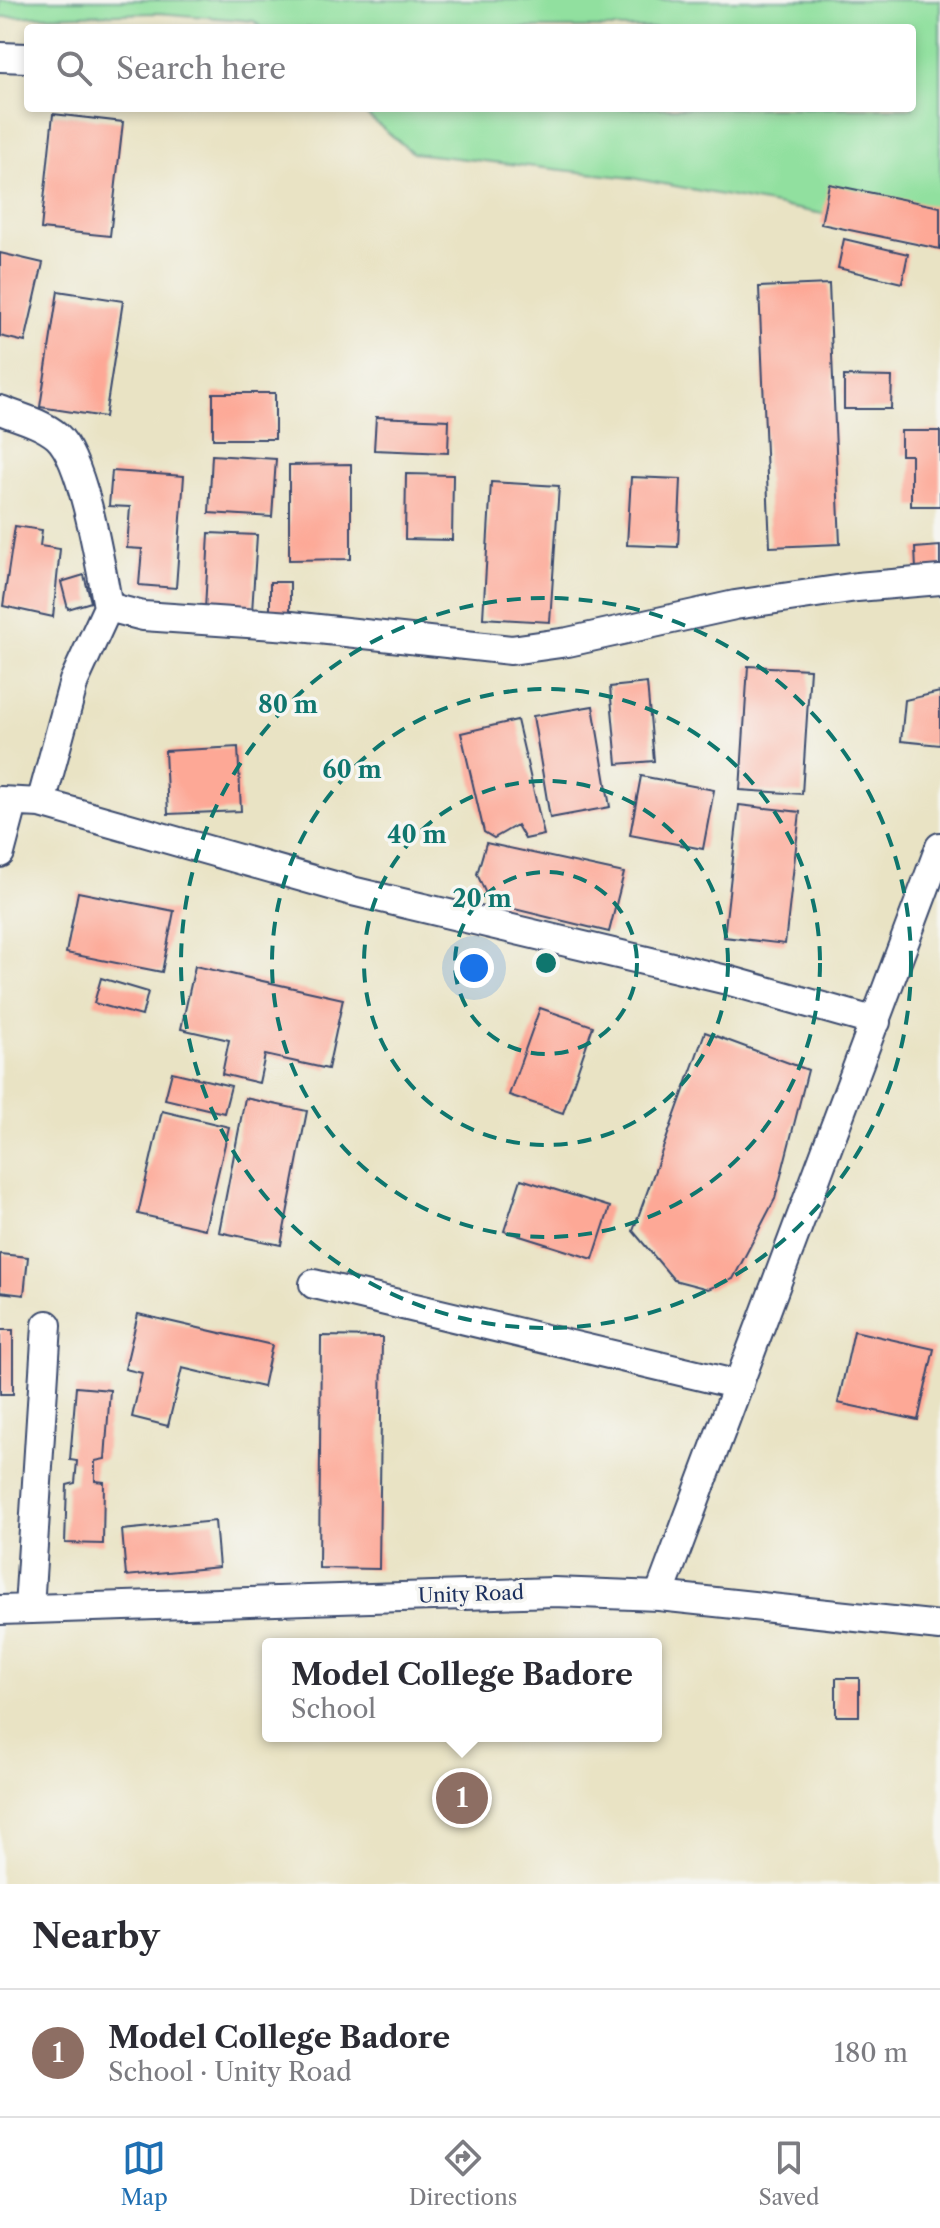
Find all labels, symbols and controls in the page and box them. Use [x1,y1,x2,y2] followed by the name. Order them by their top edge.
[24,24,916,112] search box
[52,46,96,90] icon: search
[116,50,286,87] text: Search here
[258,690,318,719] text: 80 m
[322,755,382,784] text: 60 m
[387,820,447,849] text: 40 m
[452,884,512,913] text: 20 m
[454,948,494,988] your location
[532,949,560,977] centre of rings
[418,1580,524,1608] street label: Unity Road
[262,1638,662,1742] popup
[291,1656,633,1693] text: Model College Badore
[291,1693,376,1725] text: School
[436,1768,488,1828] pin: 1
[32,1915,160,1957] text: Nearby
[108,2019,450,2056] text: Model College Badore
[52,2037,64,2069] text: 1
[834,2037,908,2069] text: 180 m
[108,2056,352,2088] text: School · Unity Road
[120,2136,168,2211] tab: Map
[409,2136,517,2211] tab: Directions
[758,2136,819,2211] tab: Saved

